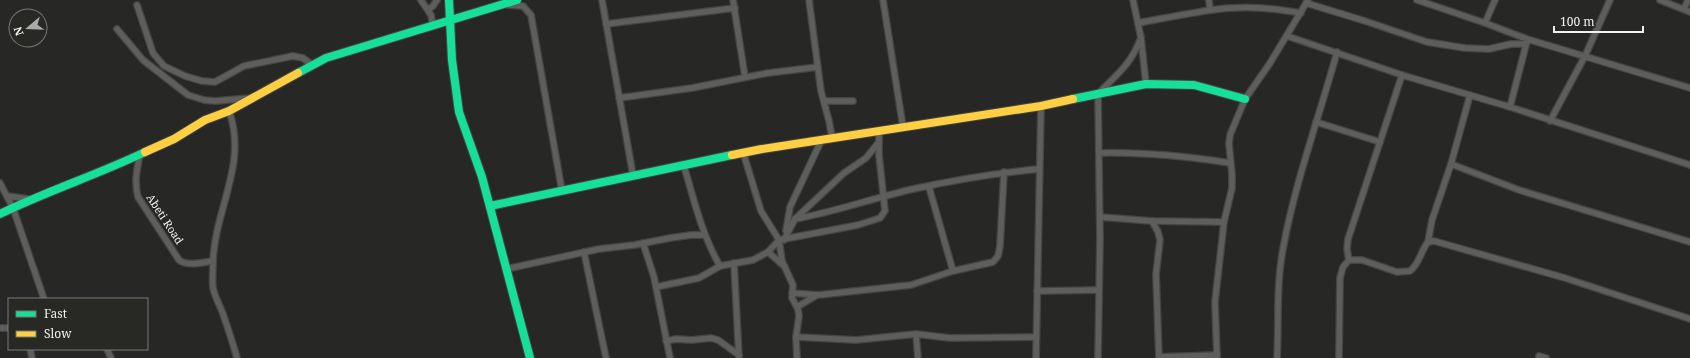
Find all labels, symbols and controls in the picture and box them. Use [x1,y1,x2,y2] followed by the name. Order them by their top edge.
[8,8,48,48] north arrow
[1554,8,1643,34] scale bar
[1560,13,1595,30] text: 100 m
[9,25,27,38] text: N
[144,191,187,247] street label: Abeti Road
[8,298,148,350] legend
[44,305,67,322] text: Fast
[44,325,72,342] text: Slow

